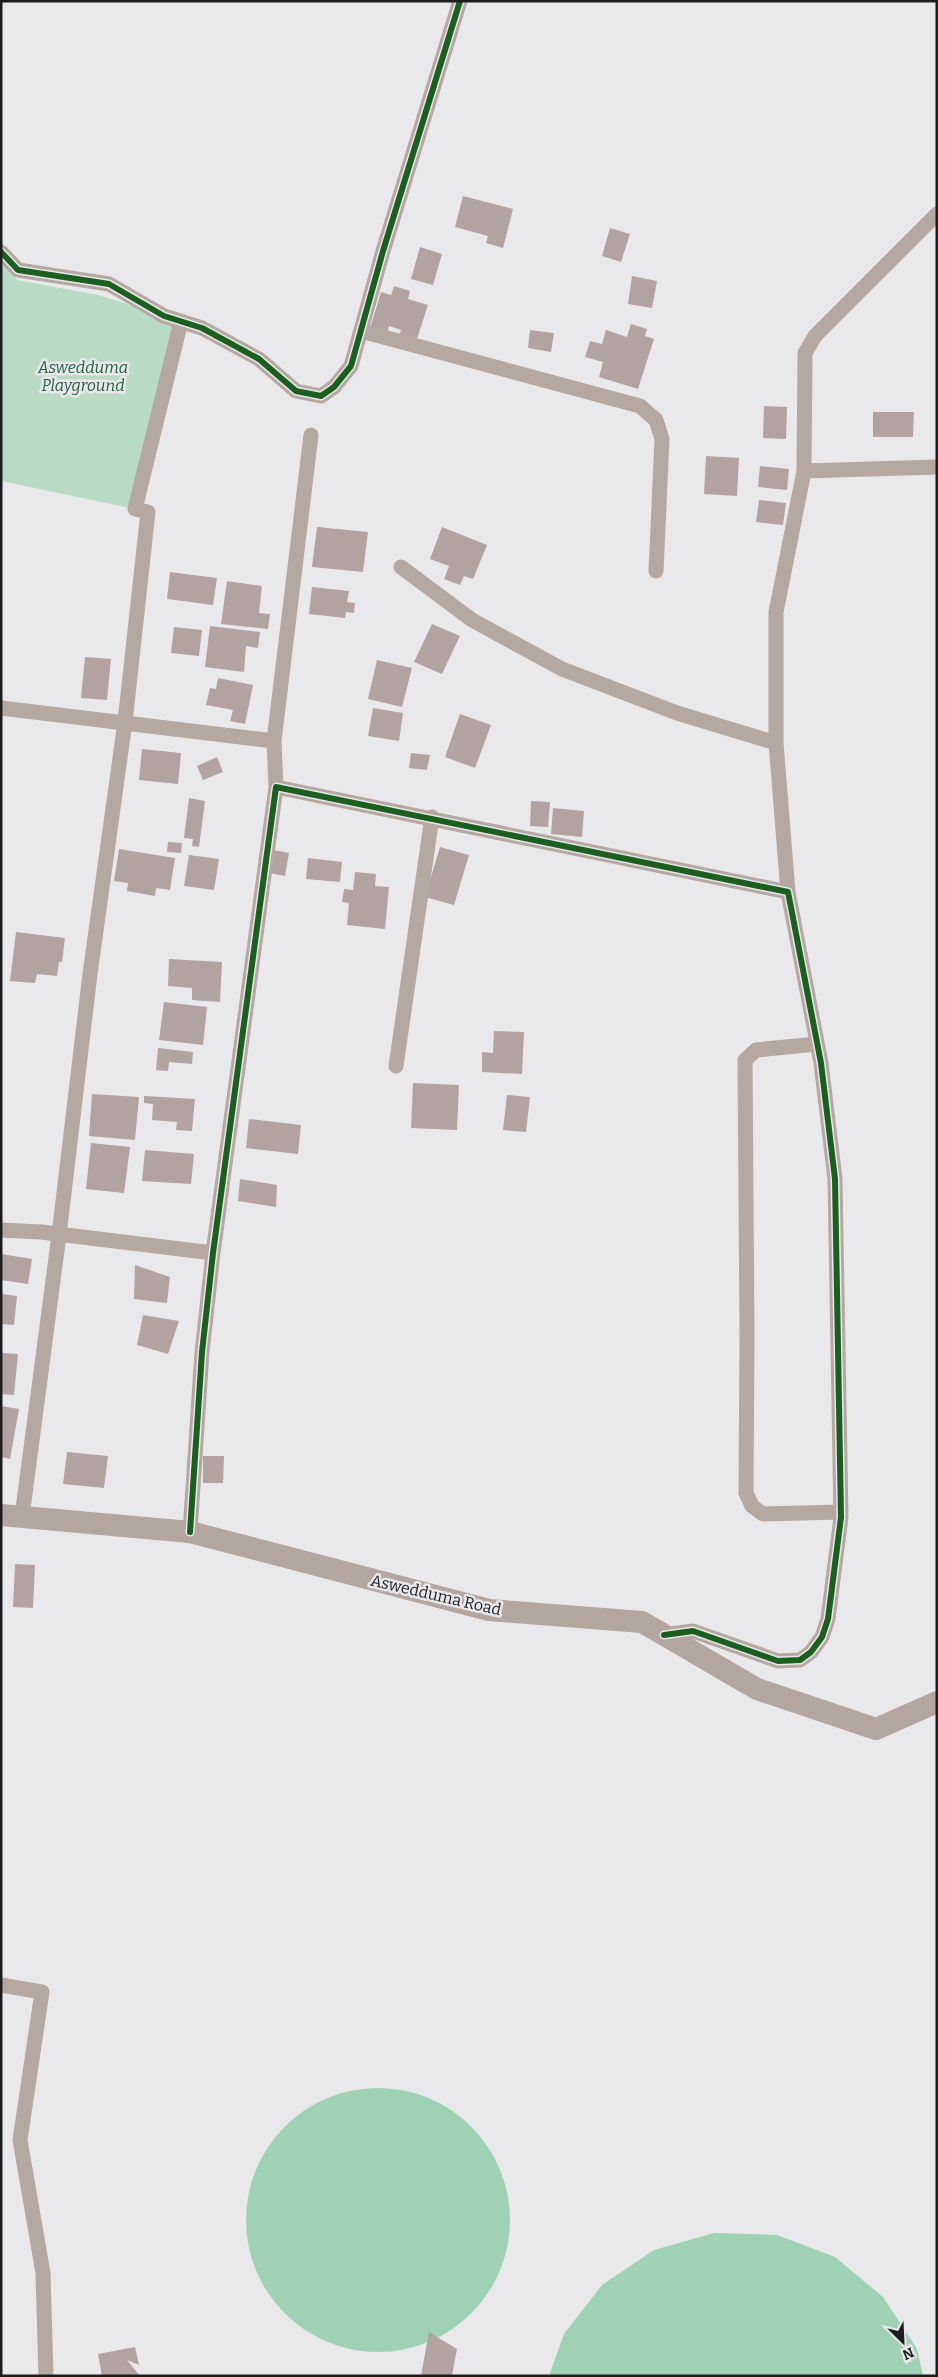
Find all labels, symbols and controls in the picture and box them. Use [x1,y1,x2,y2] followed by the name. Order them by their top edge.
[37,358,128,395] park label: Aswedduma Playground
[369,1571,504,1619] street label: Aswedduma Road
[878,2317,928,2367] north arrow
[900,2343,916,2363] text: N

